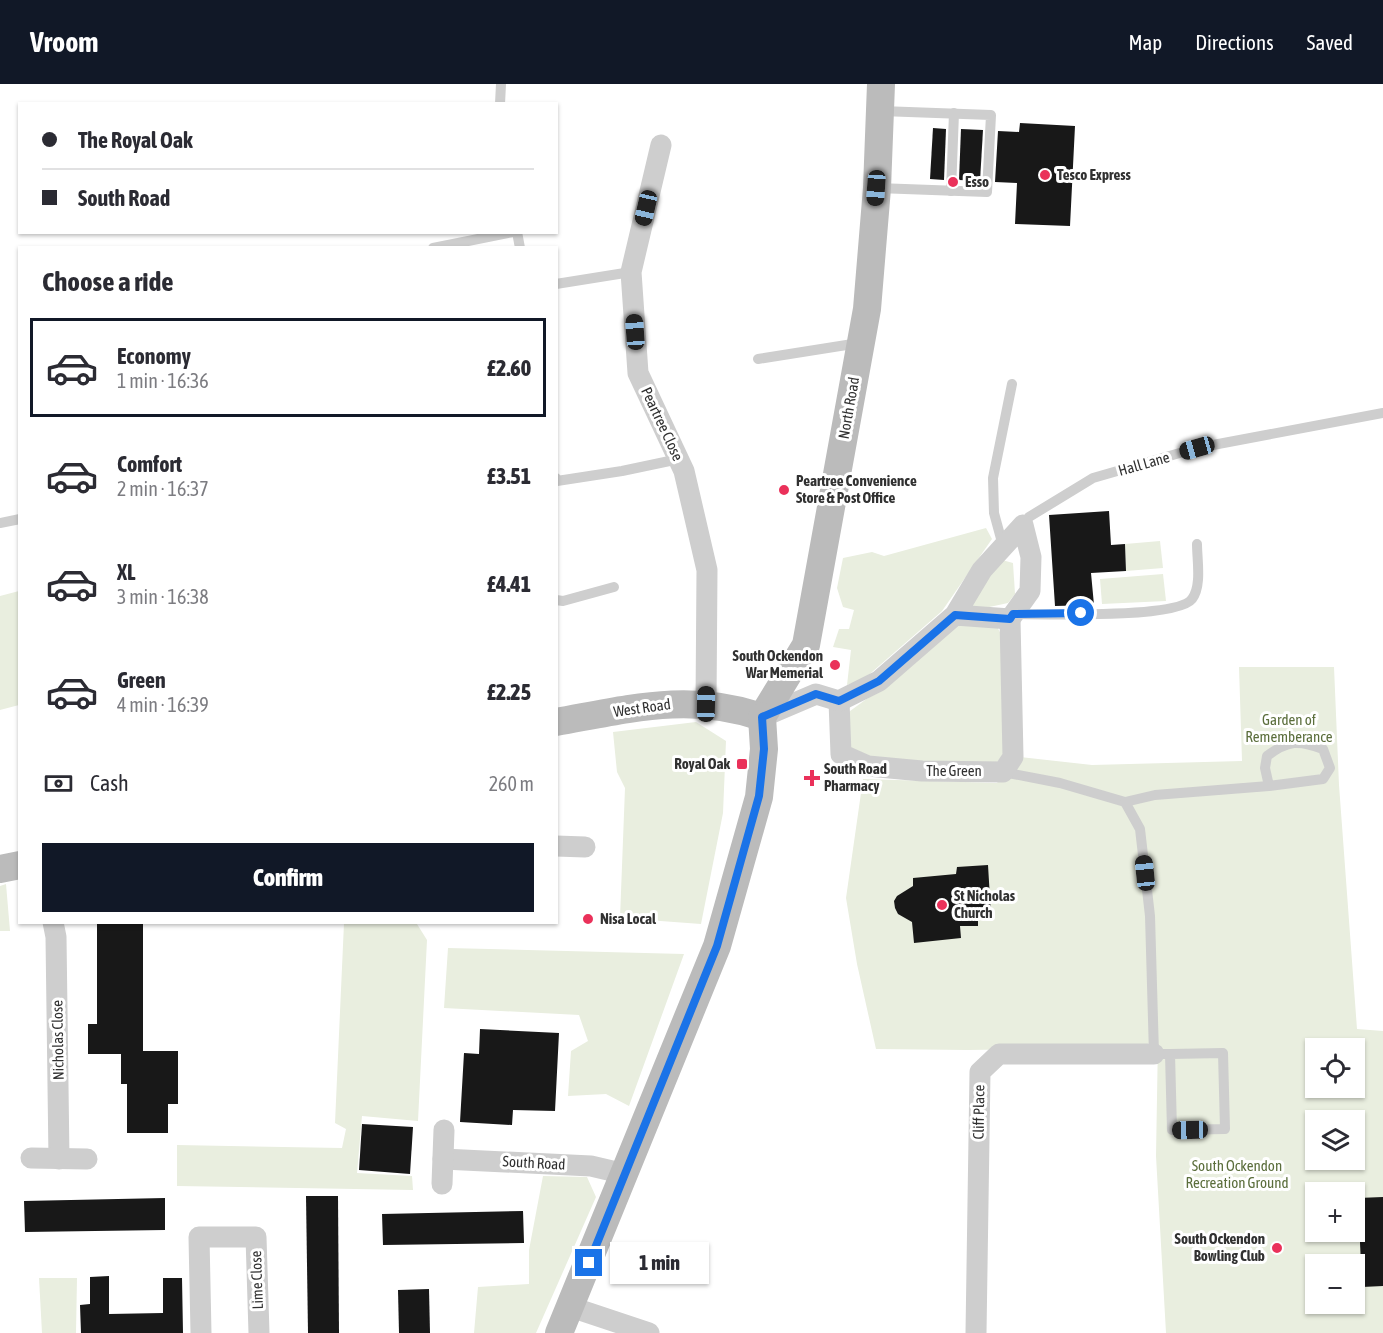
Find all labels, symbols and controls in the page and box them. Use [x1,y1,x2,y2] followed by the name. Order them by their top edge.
[30,26,98,58] text: Vroom
[1128,30,1162,54] text: Map
[1195,30,1274,54] text: Directions
[1307,30,1353,54] text: Saved
[78,127,193,153] text: The Royal Oak
[1057,166,1132,183] place label: Tesco Express
[1038,168,1052,182] marker: Tesco Express
[866,169,886,207] car
[965,173,989,190] place label: Esso
[946,175,960,189] marker: Esso
[78,185,170,211] text: South Road
[633,188,659,228] car
[42,266,174,297] text: Choose a ride
[625,313,645,351] car
[45,341,99,395] icon: car
[117,343,191,369] text: Economy
[487,355,531,381] text: £2.60
[117,369,209,392] text: 1 min · 16:36
[835,376,862,440] street label: North Road
[638,384,687,464] street label: Peartree Close
[1177,434,1217,462] car
[1116,448,1172,479] street label: Hall Lane
[45,449,99,503] icon: car
[117,451,182,477] text: Comfort
[487,463,531,489] text: £3.51
[796,472,917,506] place label: Peartree Convenience Store & Post Office
[117,477,209,500] text: 2 min · 16:37
[777,483,791,497] marker: Peartree Convenience Store & Post Office
[45,557,99,611] icon: car
[117,559,135,585] text: XL
[487,571,531,597] text: £4.41
[117,585,209,608] text: 3 min · 16:38
[1067,599,1094,626] route start
[733,647,824,681] place label: South Ockendon War Memerial
[828,658,842,672] marker: South Ockendon War Memerial
[45,665,99,719] icon: car
[117,667,166,693] text: Green
[487,679,531,705] text: £2.25
[697,686,715,722] car
[117,693,209,716] text: 4 min · 16:39
[612,695,672,720] street label: West Road
[1245,711,1333,745] park label: Garden of Rememberance
[674,755,730,772] place label: Royal Oak
[735,757,749,771] marker: Royal Oak
[824,760,887,794] place label: South Road Pharmacy
[926,762,982,779] street label: The Green
[42,767,75,800] icon: cash
[90,770,129,796] text: Cash
[805,771,819,785] marker: South Road Pharmacy
[489,772,534,795] text: 260 m
[42,843,534,912] button: Confirm
[1134,854,1156,892] car
[954,887,1016,921] place label: St Nicholas Church
[935,898,949,912] marker: St Nicholas Church
[600,910,657,927] place label: Nisa Local
[581,912,595,926] marker: Nisa Local
[48,1000,67,1080] street label: Nicholas Close
[1305,1038,1365,1314] map controls
[1305,1038,1365,1098] button: locate
[970,1084,987,1140] street label: Cliff Place
[1305,1110,1365,1170] button: layers
[1172,1121,1208,1139] car
[502,1152,566,1173] street label: South Road
[1185,1157,1289,1191] park label: South Ockendon Recreation Ground
[1305,1182,1365,1242] button: +
[1175,1230,1265,1264] place label: South Ockendon Bowling Club
[1270,1241,1284,1255] marker: South Ockendon Bowling Club
[610,1242,709,1284] callout: 1 min
[575,1249,602,1276] route end
[247,1250,266,1310] street label: Lime Close
[639,1251,680,1274] text: 1 min
[1305,1254,1365,1314] button: −

